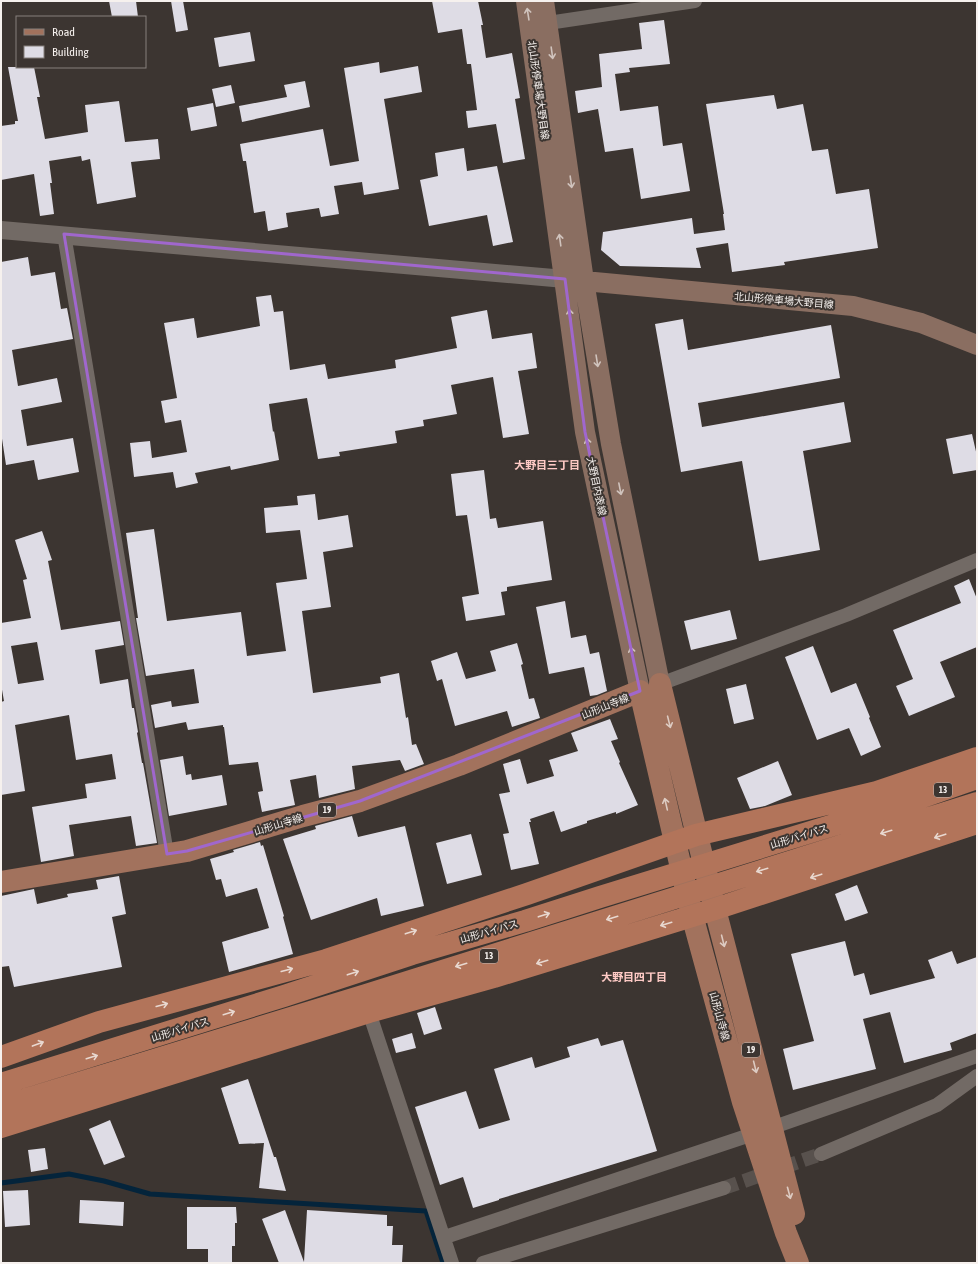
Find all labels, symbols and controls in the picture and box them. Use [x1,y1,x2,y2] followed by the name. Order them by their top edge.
[524,8,532,21] one-way arrow
[16,16,146,68] legend
[52,25,75,39] text: Road
[526,40,551,140] street label: 北山形停車場大野目線
[52,45,90,59] text: Building
[548,46,556,59] one-way arrow
[567,175,574,188] one-way arrow
[556,234,564,247] one-way arrow
[734,291,834,310] street label: 北山形停車場大野目線
[566,309,574,322] one-way arrow
[594,354,602,367] one-way arrow
[583,438,591,451] one-way arrow
[585,456,608,517] street label: 大野目内表線
[514,459,580,471] district label: 大野目三丁目
[616,482,624,495] one-way arrow
[628,647,636,660] one-way arrow
[580,692,630,721] street label: 山形山寺線
[666,715,673,728] one-way arrow
[934,783,952,797] road number: 13
[662,798,670,811] one-way arrow
[318,803,336,817] road number: 19
[253,812,304,837] street label: 山形山寺線
[769,822,829,850] street label: 山形バイパス
[880,829,893,836] one-way arrow
[934,833,947,840] one-way arrow
[757,867,769,875] one-way arrow
[810,873,823,880] one-way arrow
[538,911,551,918] one-way arrow
[605,915,618,922] one-way arrow
[459,918,519,945] street label: 山形バイパス
[659,921,672,928] one-way arrow
[405,927,417,935] one-way arrow
[720,934,727,947] one-way arrow
[480,949,498,963] road number: 13
[535,959,548,966] one-way arrow
[454,962,467,969] one-way arrow
[280,966,293,973] one-way arrow
[347,969,359,977] one-way arrow
[601,971,667,983] district label: 大野目四丁目
[708,991,731,1042] street label: 山形山寺線
[155,1001,168,1008] one-way arrow
[223,1009,235,1017] one-way arrow
[150,1015,210,1043] street label: 山形バイパス
[31,1040,44,1047] one-way arrow
[742,1043,760,1057] road number: 19
[85,1053,98,1060] one-way arrow
[752,1060,760,1073] one-way arrow
[785,1186,793,1199] one-way arrow

